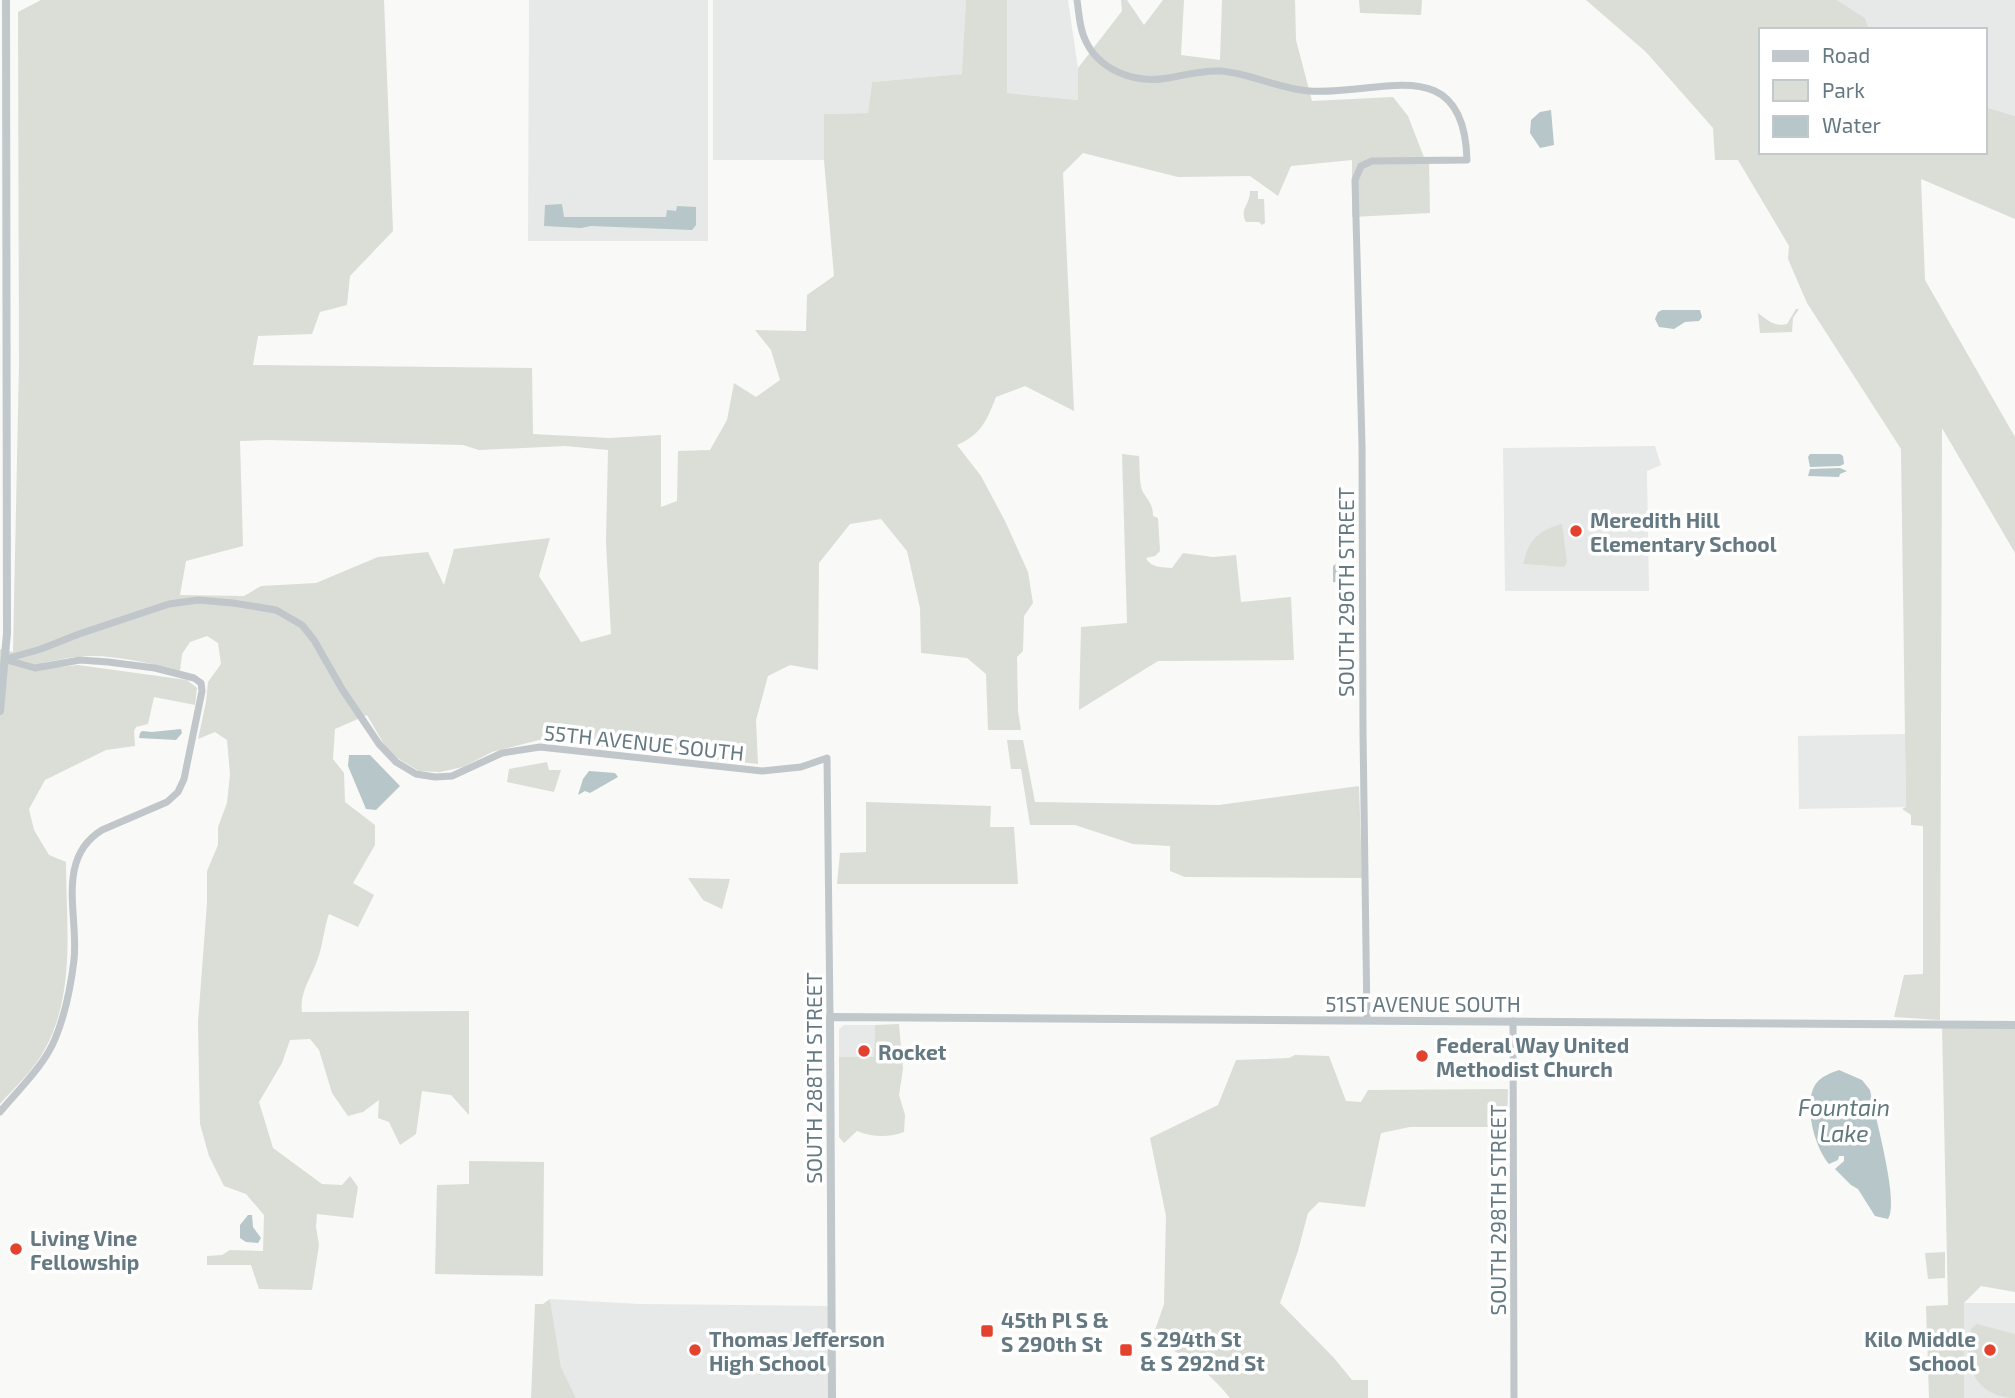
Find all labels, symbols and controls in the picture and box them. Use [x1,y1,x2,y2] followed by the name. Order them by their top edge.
[1759,28,1987,154] legend
[1822,42,1870,67] text: Road
[1822,77,1865,102] text: Park
[1822,112,1881,137] text: Water
[1333,487,1358,697] street label: SOUTH 296TH STREET
[1590,507,1777,557] place label: Meredith Hill Elementary School
[1568,523,1584,539] marker: Meredith Hill Elementary School
[543,719,745,765] street label: 55TH AVENUE SOUTH
[801,972,826,1184] street label: SOUTH 288TH STREET
[1325,991,1521,1016] street label: 51ST AVENUE SOUTH
[1436,1032,1629,1081] place label: Federal Way United Methodist Church
[878,1039,947,1064] place label: Rocket
[856,1043,872,1059] marker: Rocket
[1414,1048,1430,1064] marker: Federal Way United Methodist Church
[1798,1093,1890,1147] water label: Fountain Lake
[1485,1105,1510,1315] street label: SOUTH 298TH STREET
[30,1225,139,1274] place label: Living Vine Fellowship
[8,1241,24,1257] marker: Living Vine Fellowship
[1001,1307,1109,1356] place label: 45th Pl S & S 290th St
[979,1323,995,1339] marker: 45th Pl S & S 290th St
[709,1326,885,1375] place label: Thomas Jefferson High School
[1140,1326,1265,1375] place label: S 294th St & S 292nd St
[1864,1326,1976,1375] place label: Kilo Middle School
[687,1342,703,1358] marker: Thomas Jefferson High School
[1118,1342,1134,1358] marker: S 294th St & S 292nd St
[1982,1342,1998,1358] marker: Kilo Middle School

